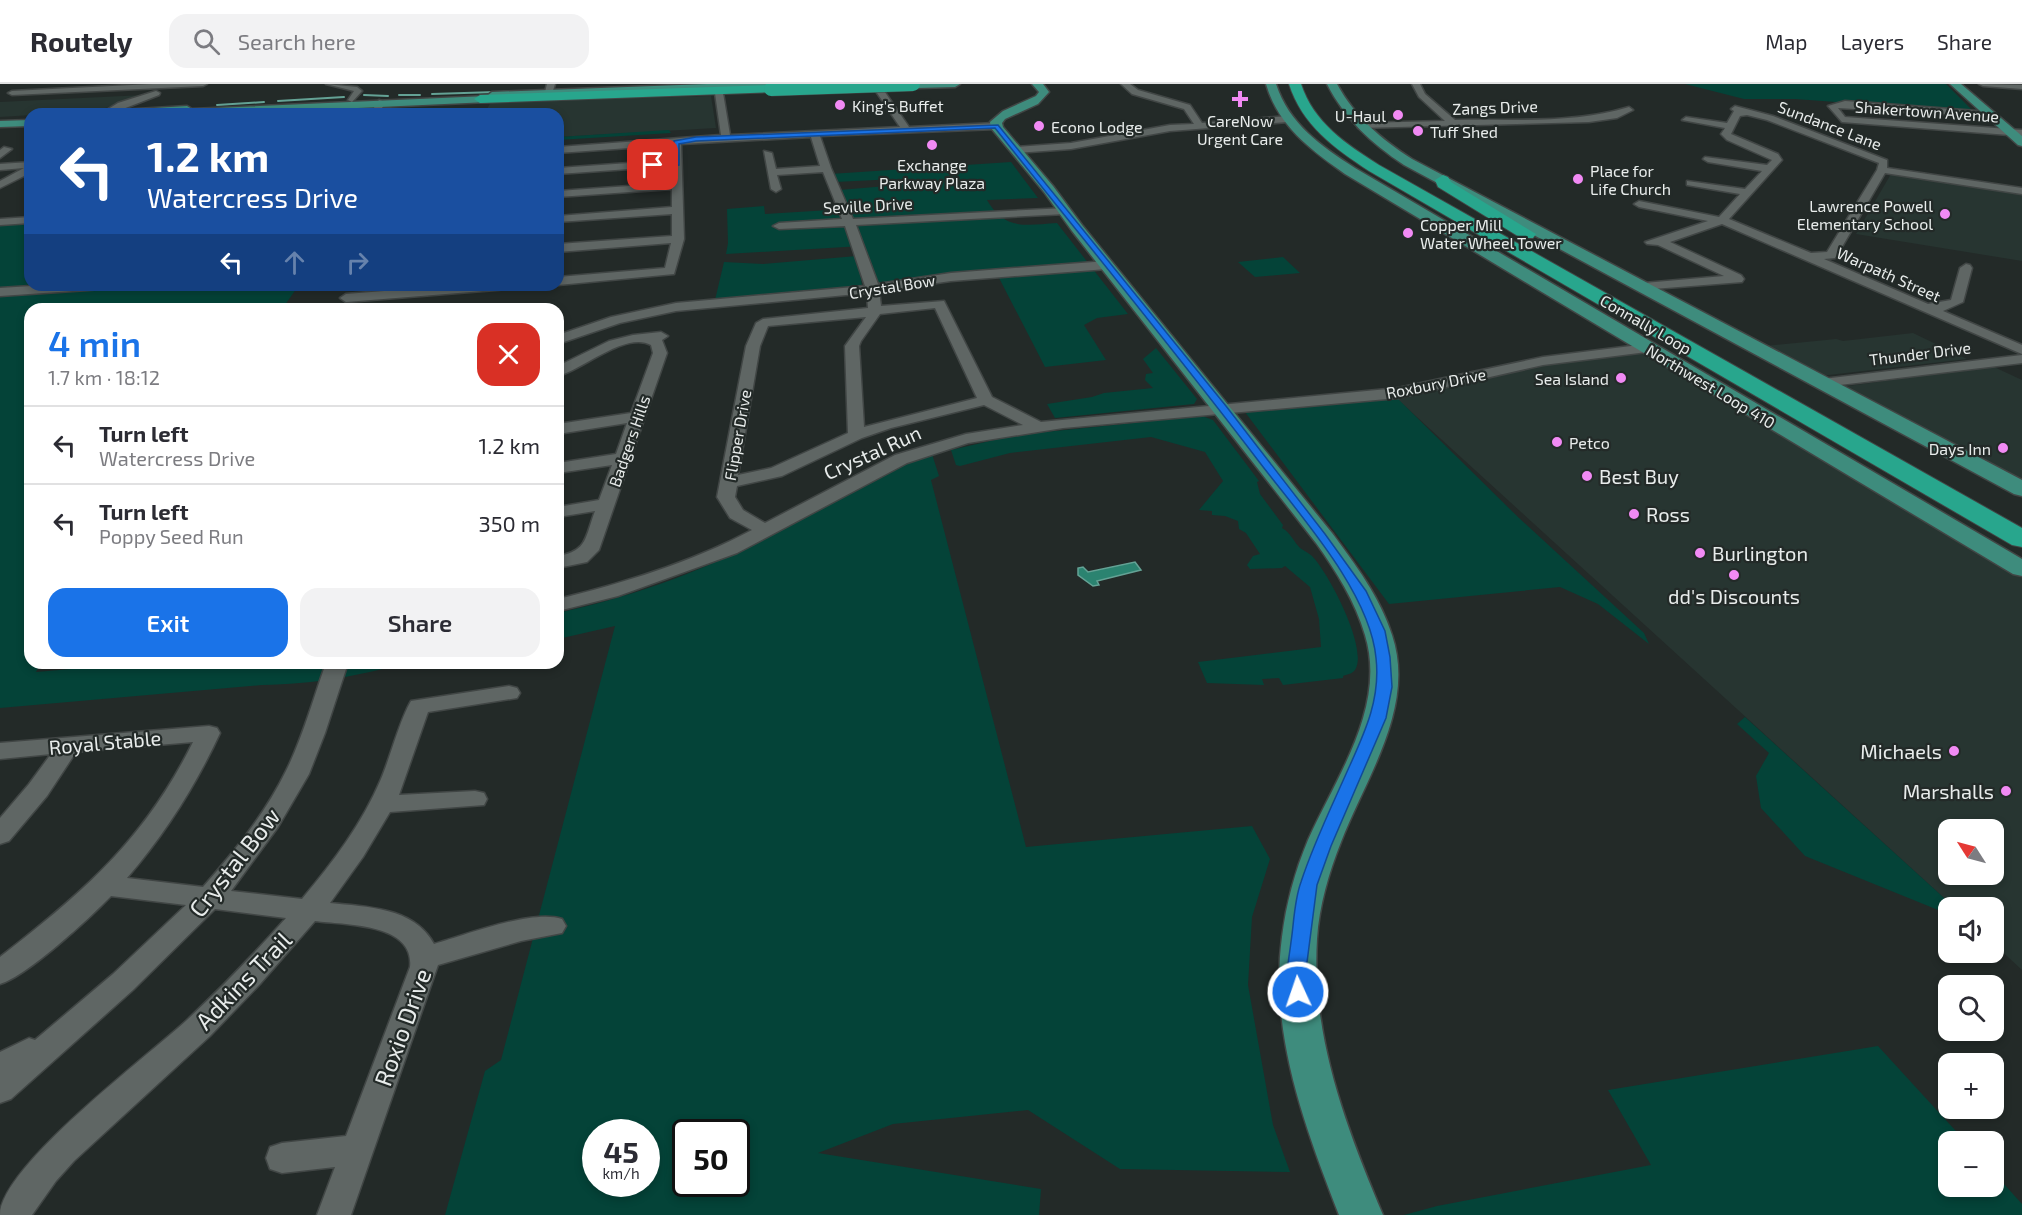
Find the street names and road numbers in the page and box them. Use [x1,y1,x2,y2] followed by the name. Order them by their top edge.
[1452,96,1538,118] street label: Zangs Drive
[1854,96,2000,126] street label: Shakertown Avenue
[1776,97,1884,153] street label: Sundance Lane
[823,193,913,217] street label: Seville Drive
[1834,243,1944,305] street label: Warpath Street
[848,270,936,302] street label: Crystal Bow
[1597,290,1695,358] street label: Connally Loop
[1868,337,1972,369] street label: Thunder Drive
[1643,340,1779,432] street label: Northwest Loop 410
[1384,364,1488,402] street label: Roxbury Drive
[720,388,754,482] street label: Flipper Drive
[604,393,654,489] street label: Badgers Hills
[820,420,924,484] street label: Crystal Run
[48,725,162,759] street label: Royal Stable
[182,801,286,922] street label: Crystal Bow
[189,925,297,1035] street label: Adkins Trail
[367,964,437,1090] street label: Roxio Drive

